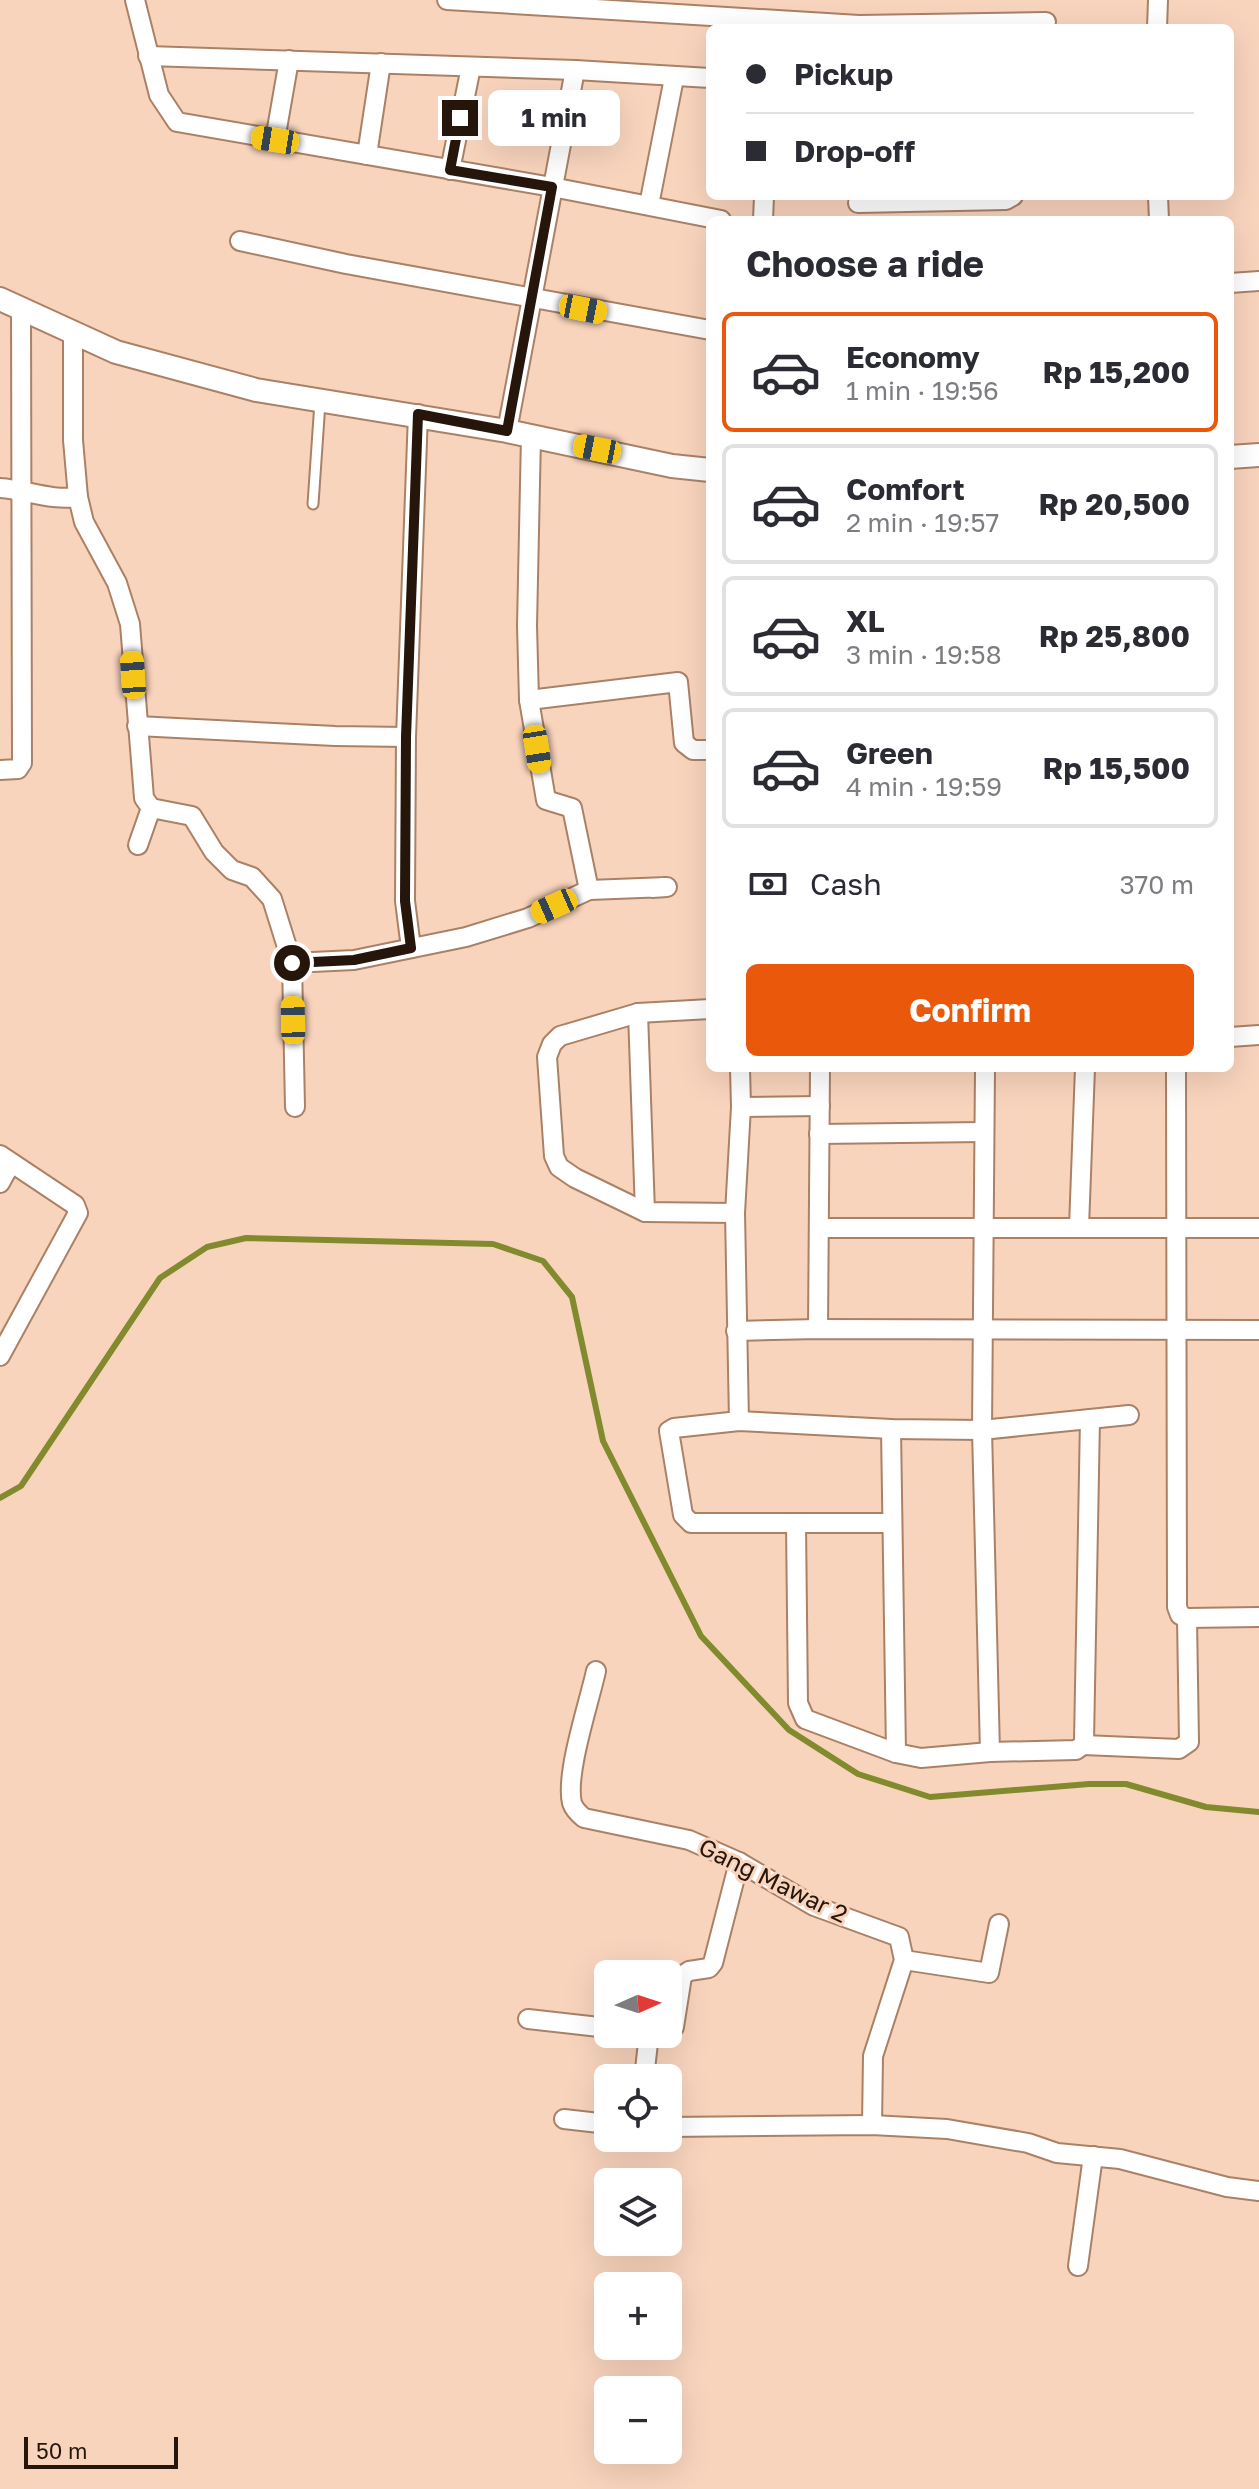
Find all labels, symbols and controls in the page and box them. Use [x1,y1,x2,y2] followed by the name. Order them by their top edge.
[794,56,893,92] text: Pickup
[488,90,620,146] callout: 1 min
[442,100,478,136] route end
[521,102,587,133] text: 1 min
[249,124,301,156] car
[794,133,915,169] text: Drop-off
[746,242,984,285] text: Choose a ride
[557,293,609,325] car
[750,336,822,408] icon: car
[846,339,980,375] text: Economy
[1043,354,1190,390] text: Rp 15,200
[846,375,999,406] text: 1 min · 19:56
[571,433,623,465] car
[750,468,822,540] icon: car
[846,471,965,507] text: Comfort
[1039,486,1190,522] text: Rp 20,500
[846,507,999,538] text: 2 min · 19:57
[750,600,822,672] icon: car
[846,603,885,639] text: XL
[1039,618,1190,654] text: Rp 25,800
[846,639,1002,670] text: 3 min · 19:58
[119,650,147,700] car
[521,723,553,775] car
[750,732,822,804] icon: car
[846,735,933,771] text: Green
[1043,750,1190,786] text: Rp 15,500
[846,771,1002,802] text: 4 min · 19:59
[746,862,790,906] icon: cash
[810,866,882,902] text: Cash
[1119,869,1194,900] text: 370 m
[527,885,581,927] car
[274,945,310,981] route start
[746,964,1194,1056] button: Confirm
[281,996,305,1044] car
[695,1831,853,1928] street label: Gang Mawar 2
[594,1960,682,2048] north arrow
[594,1960,682,2464] map controls
[594,2064,682,2152] button: locate
[594,2168,682,2256] button: layers
[594,2272,682,2360] button: +
[594,2376,682,2464] button: −
[24,2433,178,2469] scale bar
[36,2437,87,2464] text: 50 m

